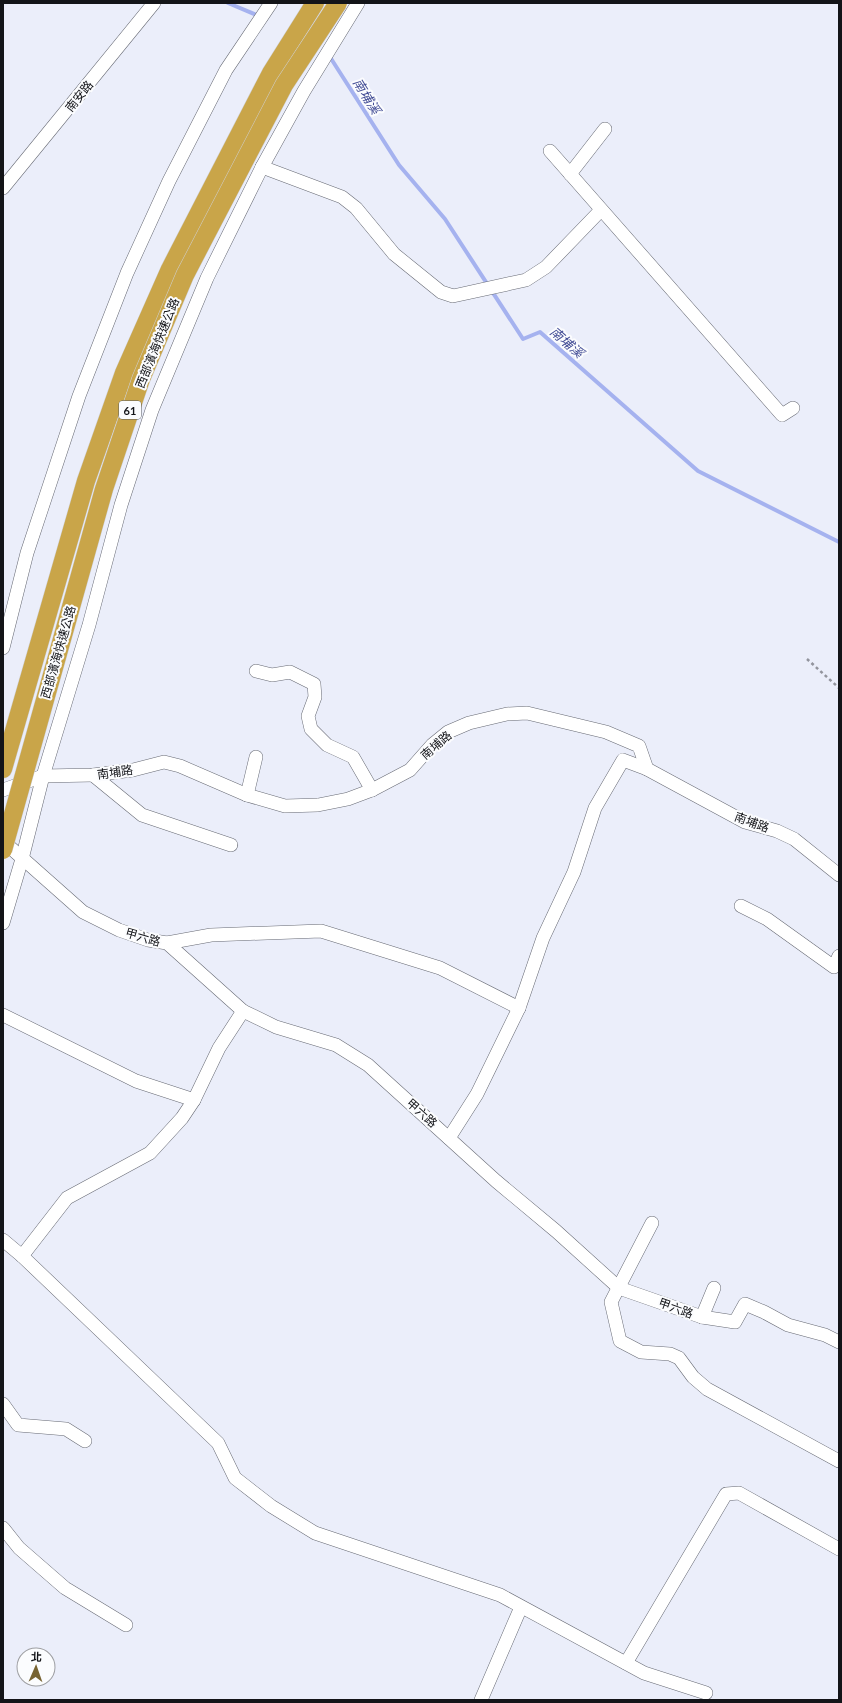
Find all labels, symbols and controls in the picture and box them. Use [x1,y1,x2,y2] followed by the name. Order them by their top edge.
[350,75,385,118] water label: 南埔溪
[62,77,96,115] street label: 南安路
[132,296,182,390] street label: 西部濱海快速公路
[547,323,588,362] water label: 南埔溪
[119,401,141,419] road number: 61
[38,604,78,700] street label: 西部濱海快速公路
[417,728,455,762] street label: 南埔路
[96,762,134,782] street label: 南埔路
[733,809,771,835] street label: 南埔路
[124,925,162,949] street label: 甲六路
[404,1095,440,1131] street label: 甲六路
[657,1295,695,1321] street label: 甲六路
[16,1647,56,1687] north arrow
[31,1650,42,1663] text: 北

